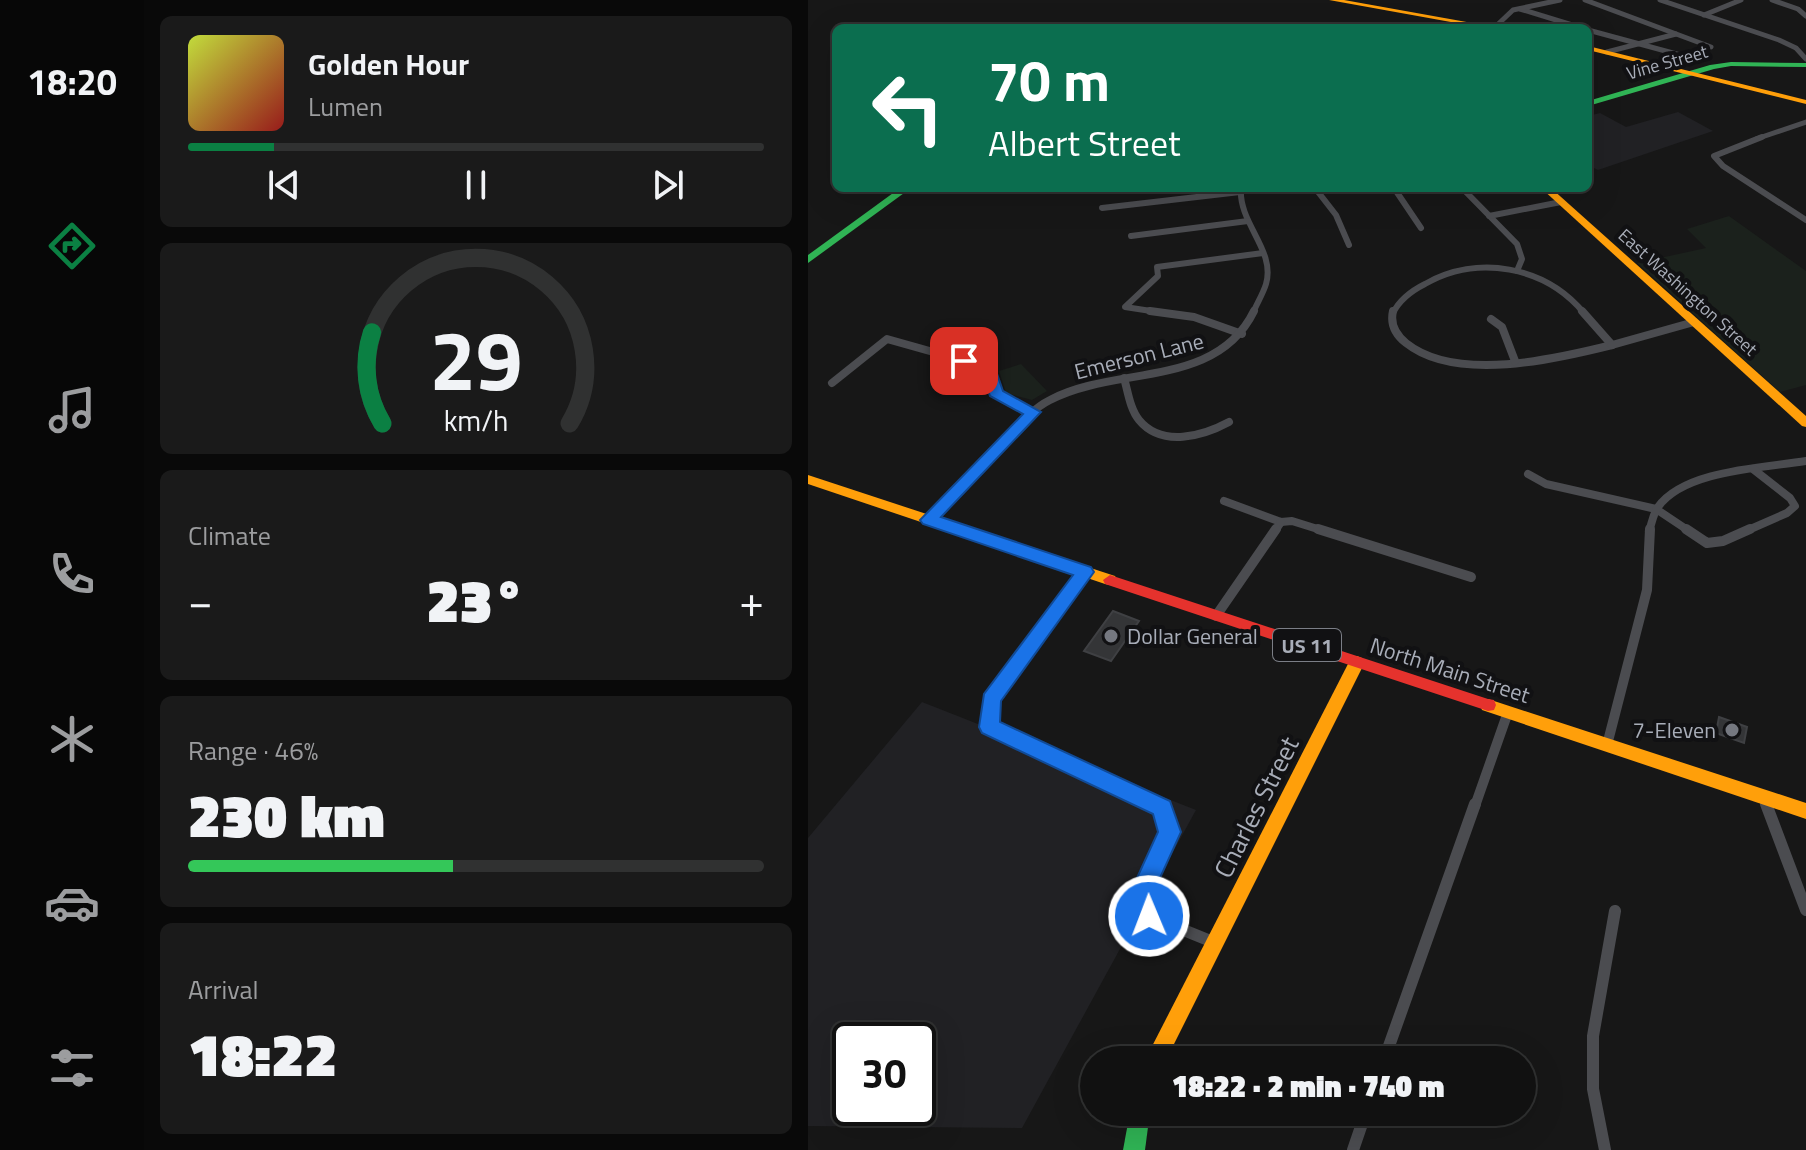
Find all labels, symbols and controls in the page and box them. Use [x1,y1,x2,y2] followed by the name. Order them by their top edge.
[1623,37,1712,86] street label: Vine Street
[988,38,1110,123] text: 70 m
[308,41,469,87] text: Golden Hour
[27,54,117,109] text: 18:20
[856,56,960,160] icon: left
[308,87,383,126] text: Lumen
[988,115,1181,170] text: Albert Street
[262,163,306,207] icon: previous
[454,163,498,207] icon: pause
[646,163,690,207] icon: next
[44,218,100,274] icon: directions
[1612,222,1764,362] street label: East Washington Street
[429,296,523,422] text: 29
[1071,324,1207,388] street label: Emerson Lane
[930,327,998,395] pin
[942,339,986,383] icon: arrive
[44,382,100,438] icon: music
[444,399,508,442] text: km/h
[188,516,271,555] text: Climate
[44,546,100,602] icon: phone
[427,554,526,645] text: 23°
[188,567,213,634] text: −
[739,567,764,634] text: +
[1127,619,1258,653] place label: Dollar General
[1102,627,1120,645] marker: Dollar General
[1366,628,1534,712] street label: North Main Street
[1273,629,1341,661] road number: US 11
[44,711,100,767] icon: climate
[1633,713,1716,747] place label: 7-Eleven
[1723,721,1741,739] marker: 7-Eleven
[1204,729,1308,885] street label: Charles Street
[188,731,318,770] text: Range · 46%
[188,769,385,860] text: 230 km
[1107,874,1191,958] position arrow
[44,875,100,931] icon: car
[188,970,259,1009] text: Arrival
[188,1008,337,1099] text: 18:22
[832,1022,936,1126] speed limit sign: 30
[44,1040,100,1096] icon: filters
[1172,1063,1444,1109] text: 18:22 · 2 min · 740 m

